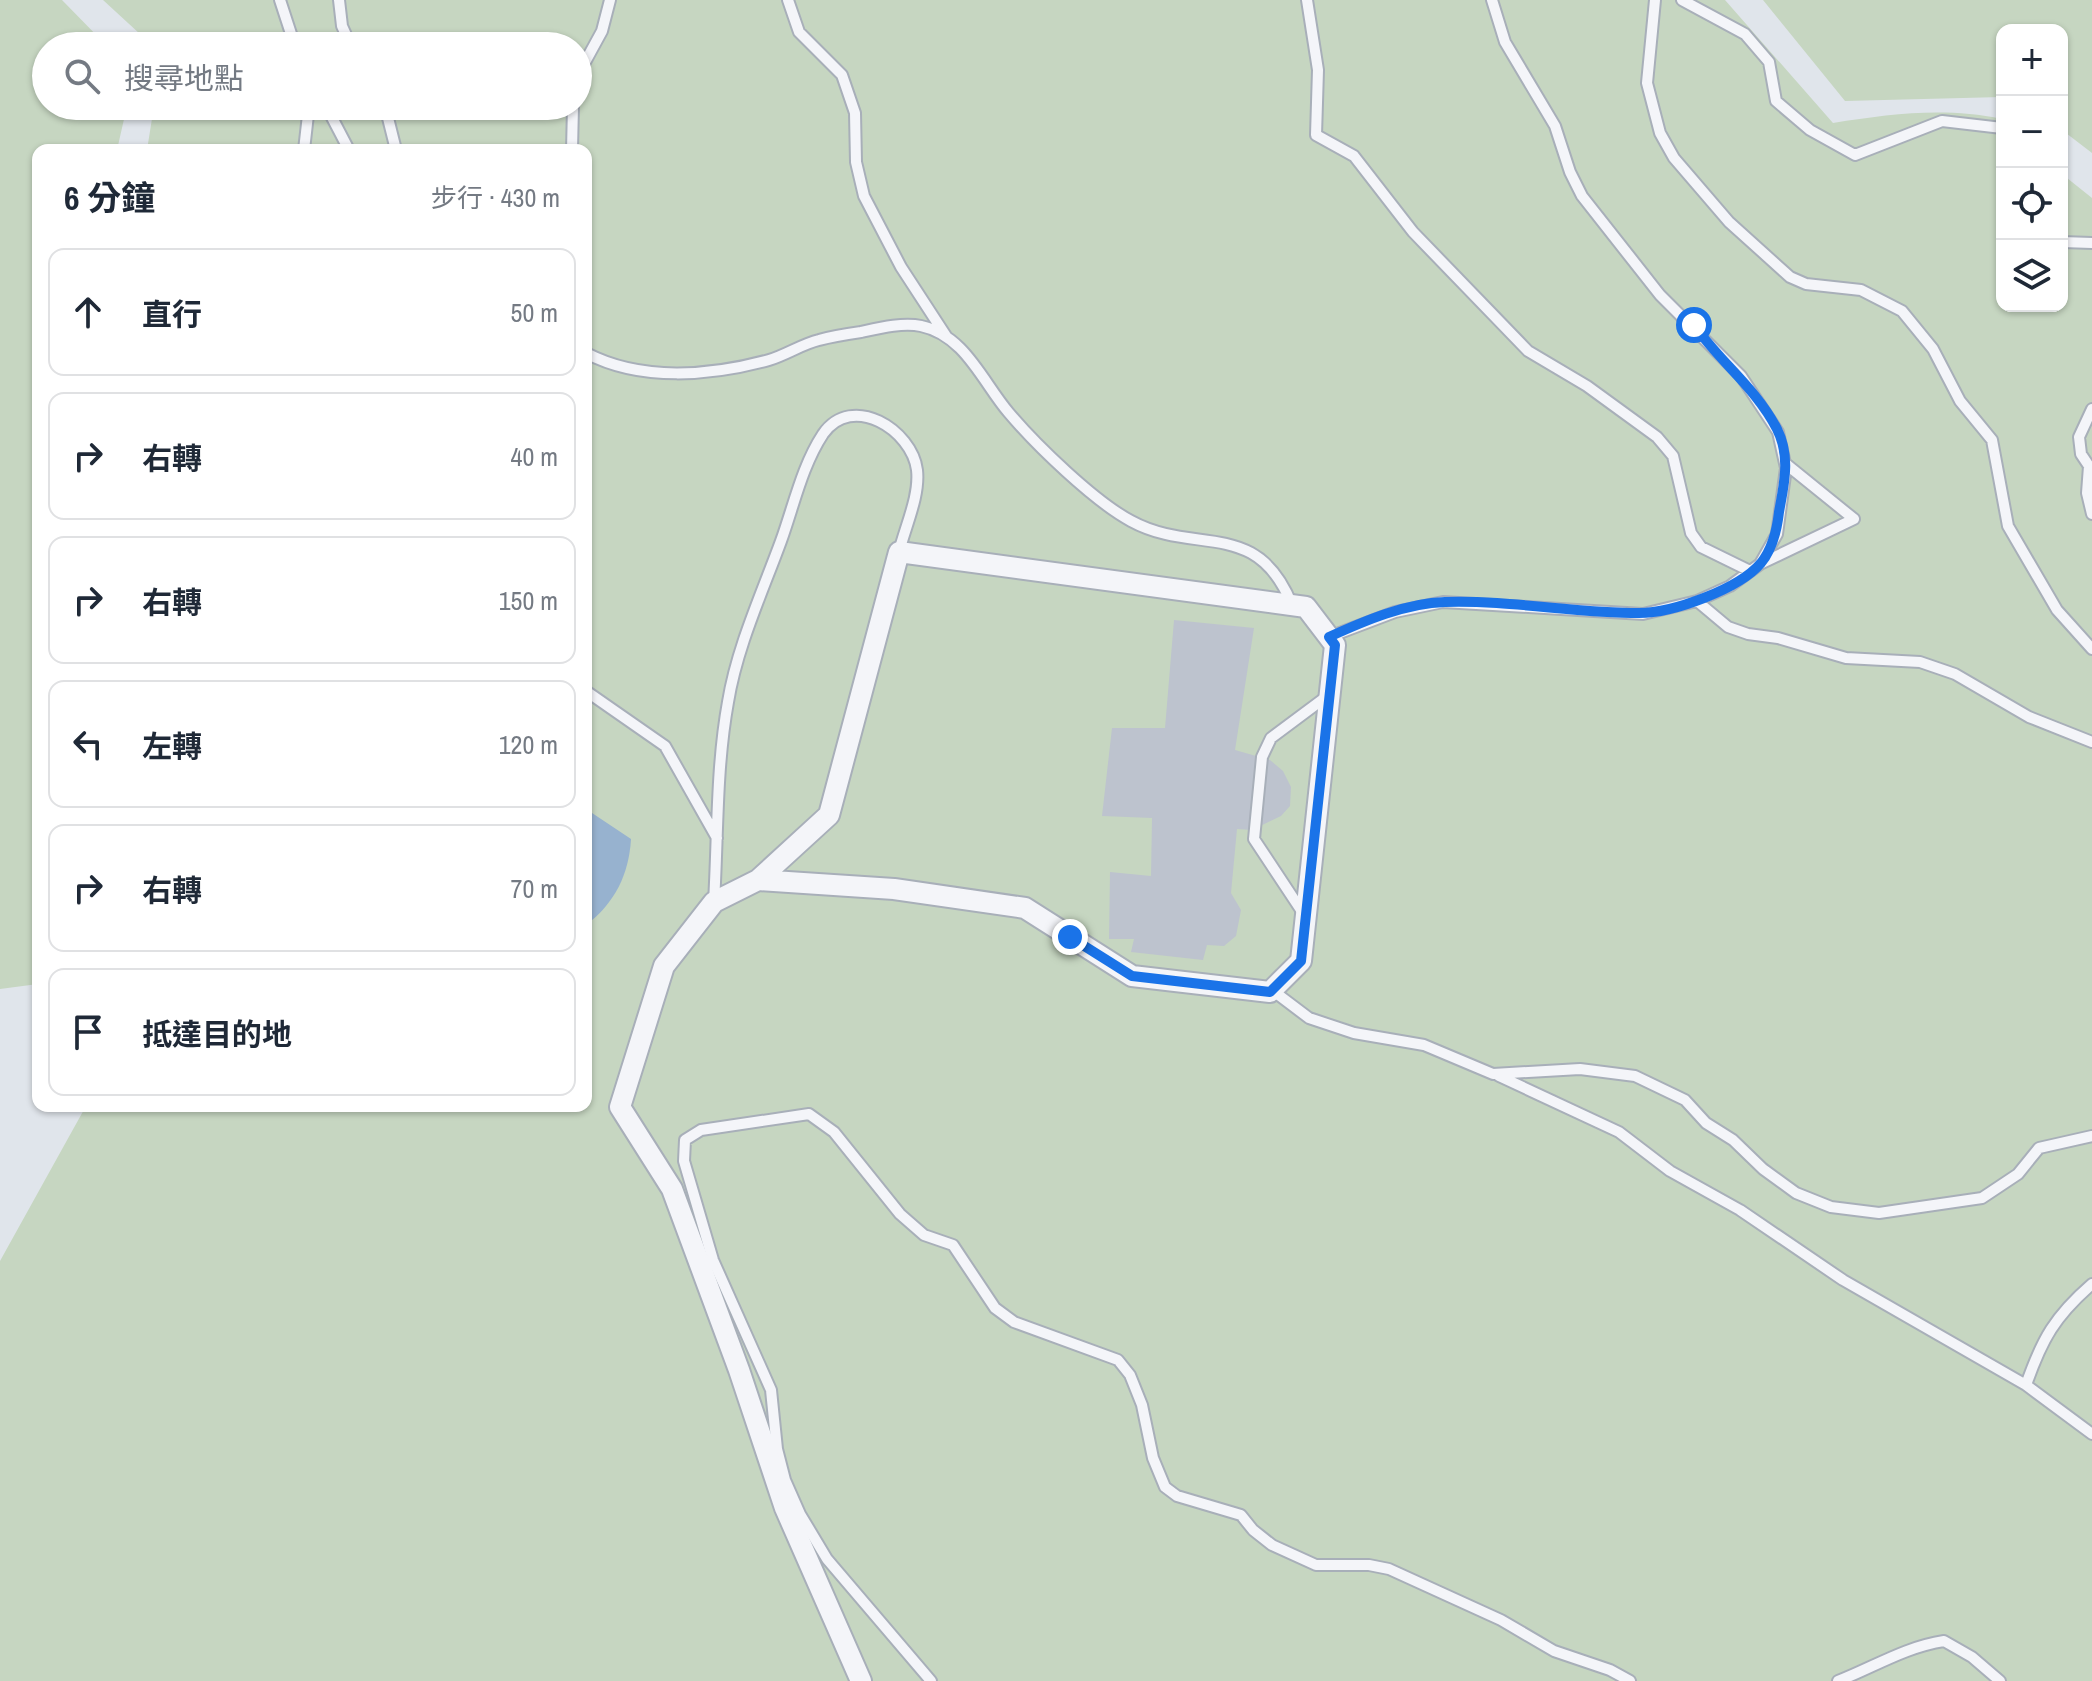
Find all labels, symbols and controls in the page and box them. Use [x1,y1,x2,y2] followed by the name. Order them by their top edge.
[1996,24,2068,312] map controls
[1996,24,2068,96] button: +
[32,32,592,120] search box
[60,54,104,98] icon: search
[124,58,244,98] text: 搜尋地點
[1996,96,2068,168] button: −
[1996,168,2068,240] button: locate
[64,175,155,221] text: 6 分鐘
[431,180,560,215] text: 步行 · 430 m
[1996,240,2068,312] button: layers
[66,290,110,334] icon: ahead
[142,294,202,334] text: 直行
[511,295,558,330] text: 50 m
[1676,307,1712,343] route start
[66,434,110,478] icon: right
[142,438,202,478] text: 右轉
[511,439,558,474] text: 40 m
[66,578,110,622] icon: right
[142,582,202,622] text: 右轉
[499,583,558,618] text: 150 m
[66,722,110,766] icon: left
[142,726,202,766] text: 左轉
[499,727,558,762] text: 120 m
[66,866,110,910] icon: right
[142,870,202,910] text: 右轉
[511,871,558,906] text: 70 m
[1052,919,1088,955] route end
[66,1010,110,1054] icon: arrive
[142,1014,292,1054] text: 抵達目的地

